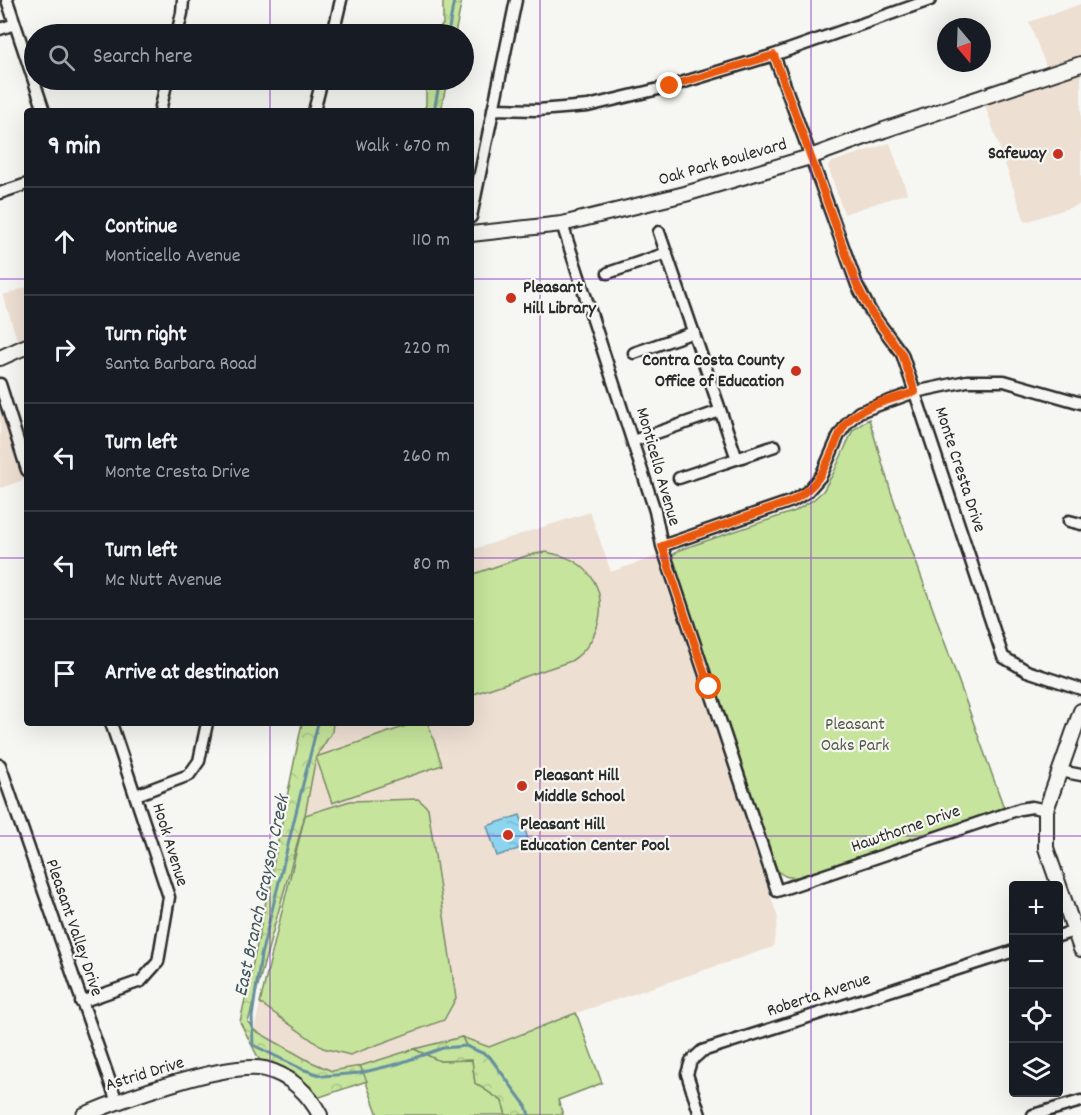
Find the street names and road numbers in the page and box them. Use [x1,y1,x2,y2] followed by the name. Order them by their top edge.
[656,133,790,193] street label: Oak Park Boulevard
[927,404,991,536] street label: Monte Cresta Drive
[628,405,686,529] street label: Monticello Avenue
[144,800,194,890] street label: Hook Avenue
[848,800,964,860] street label: Hawthorne Drive
[38,856,108,1000] street label: Pleasant Valley Drive
[764,967,874,1025] street label: Roberta Avenue
[102,1051,188,1099] street label: Astrid Drive

